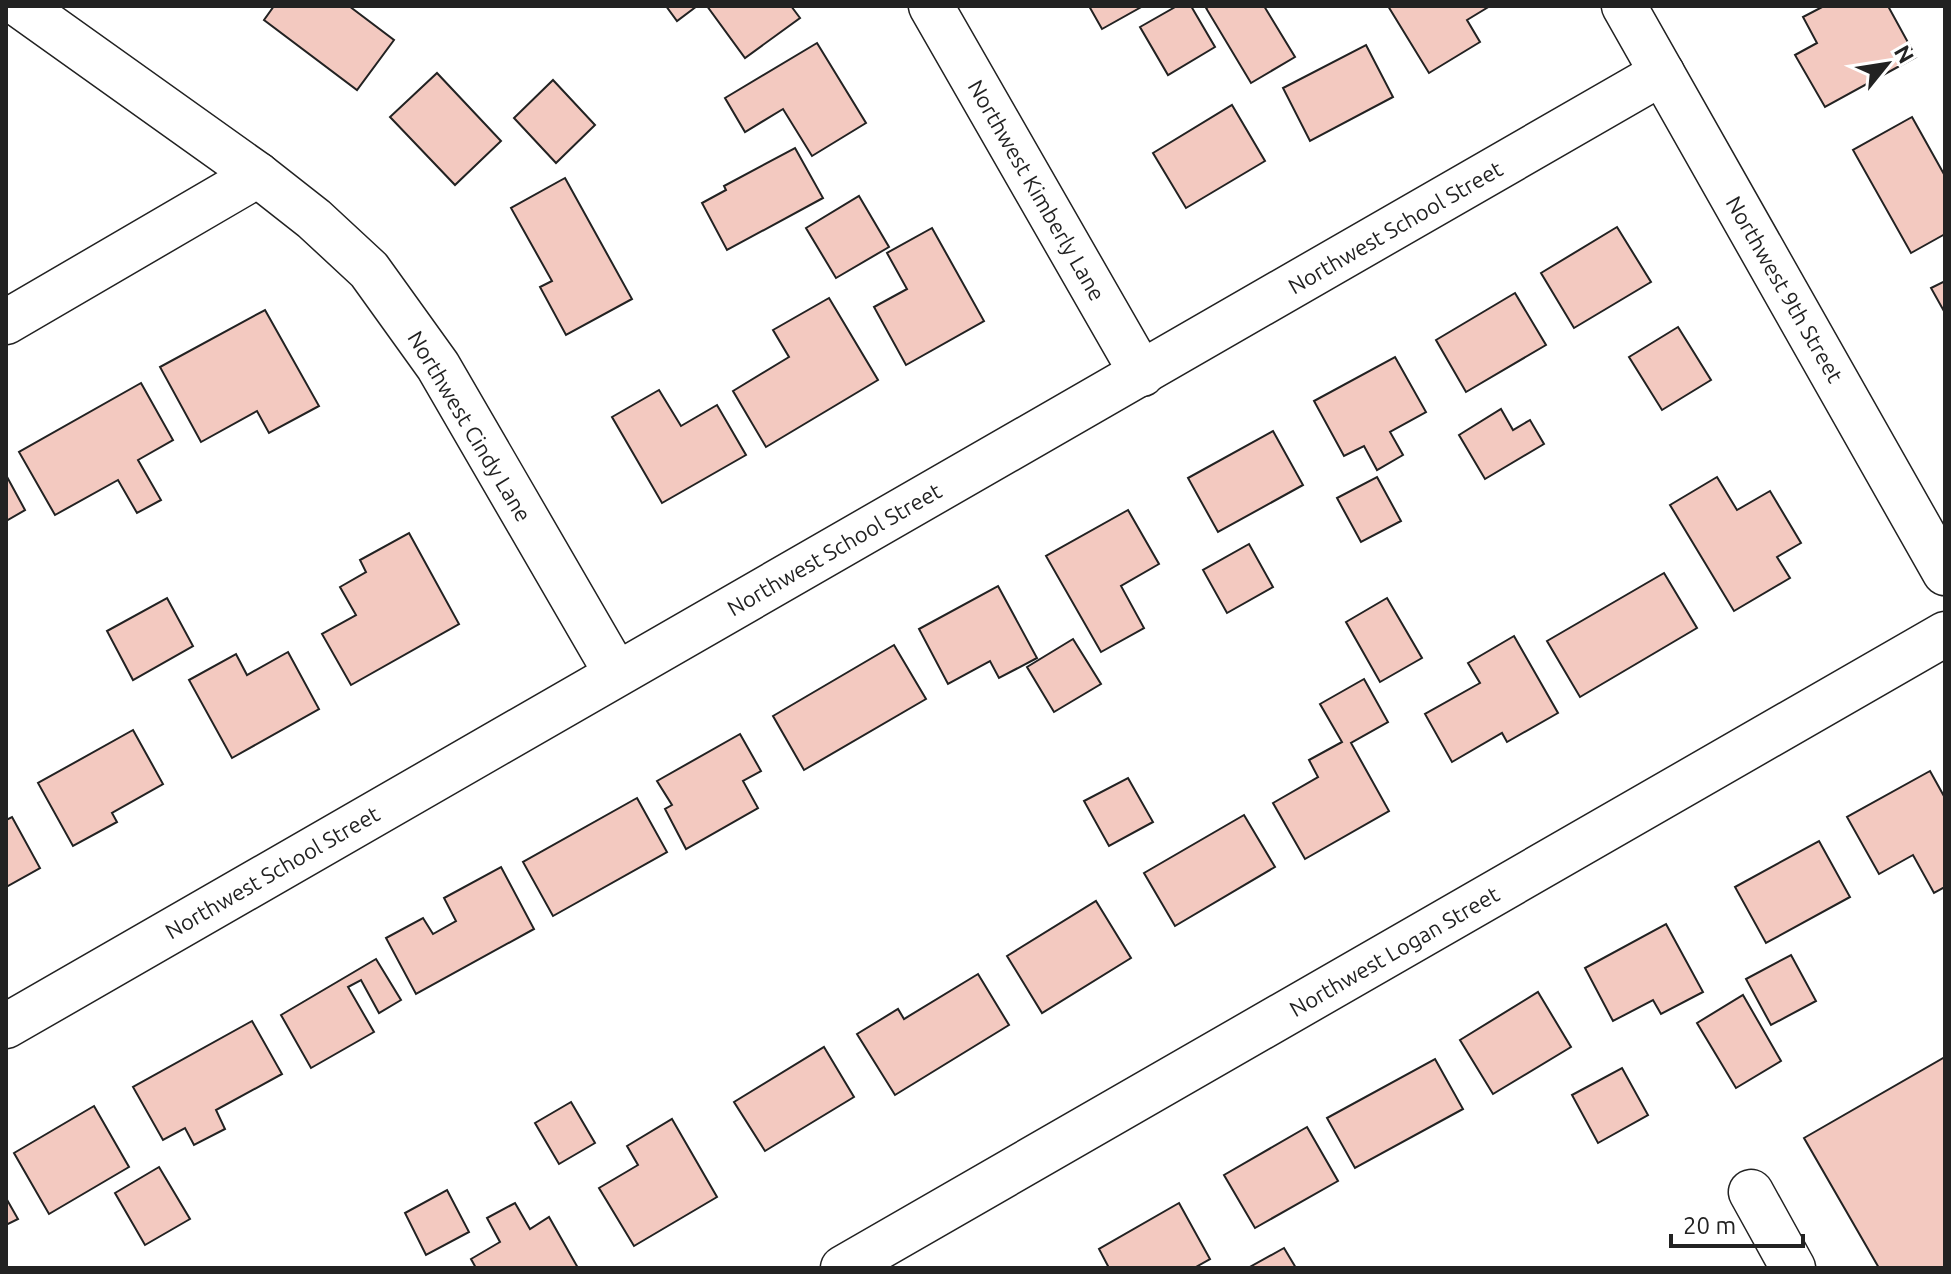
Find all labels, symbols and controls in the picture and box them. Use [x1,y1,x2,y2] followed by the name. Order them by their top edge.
[1847,24,1927,104] north arrow
[1890,40,1920,67] text: N
[964,75,1110,305] street label: Northwest Kimberly Lane
[1284,155,1507,299] street label: Northwest School Street
[1722,192,1849,387] street label: Northwest 9th Street
[403,326,537,526] street label: Northwest Cindy Lane
[723,477,946,621] street label: Northwest School Street
[161,800,384,944] street label: Northwest School Street
[1285,881,1503,1021] street label: Northwest Logan Street
[1671,1198,1803,1248] scale bar
[1683,1212,1736,1239] text: 20 m

